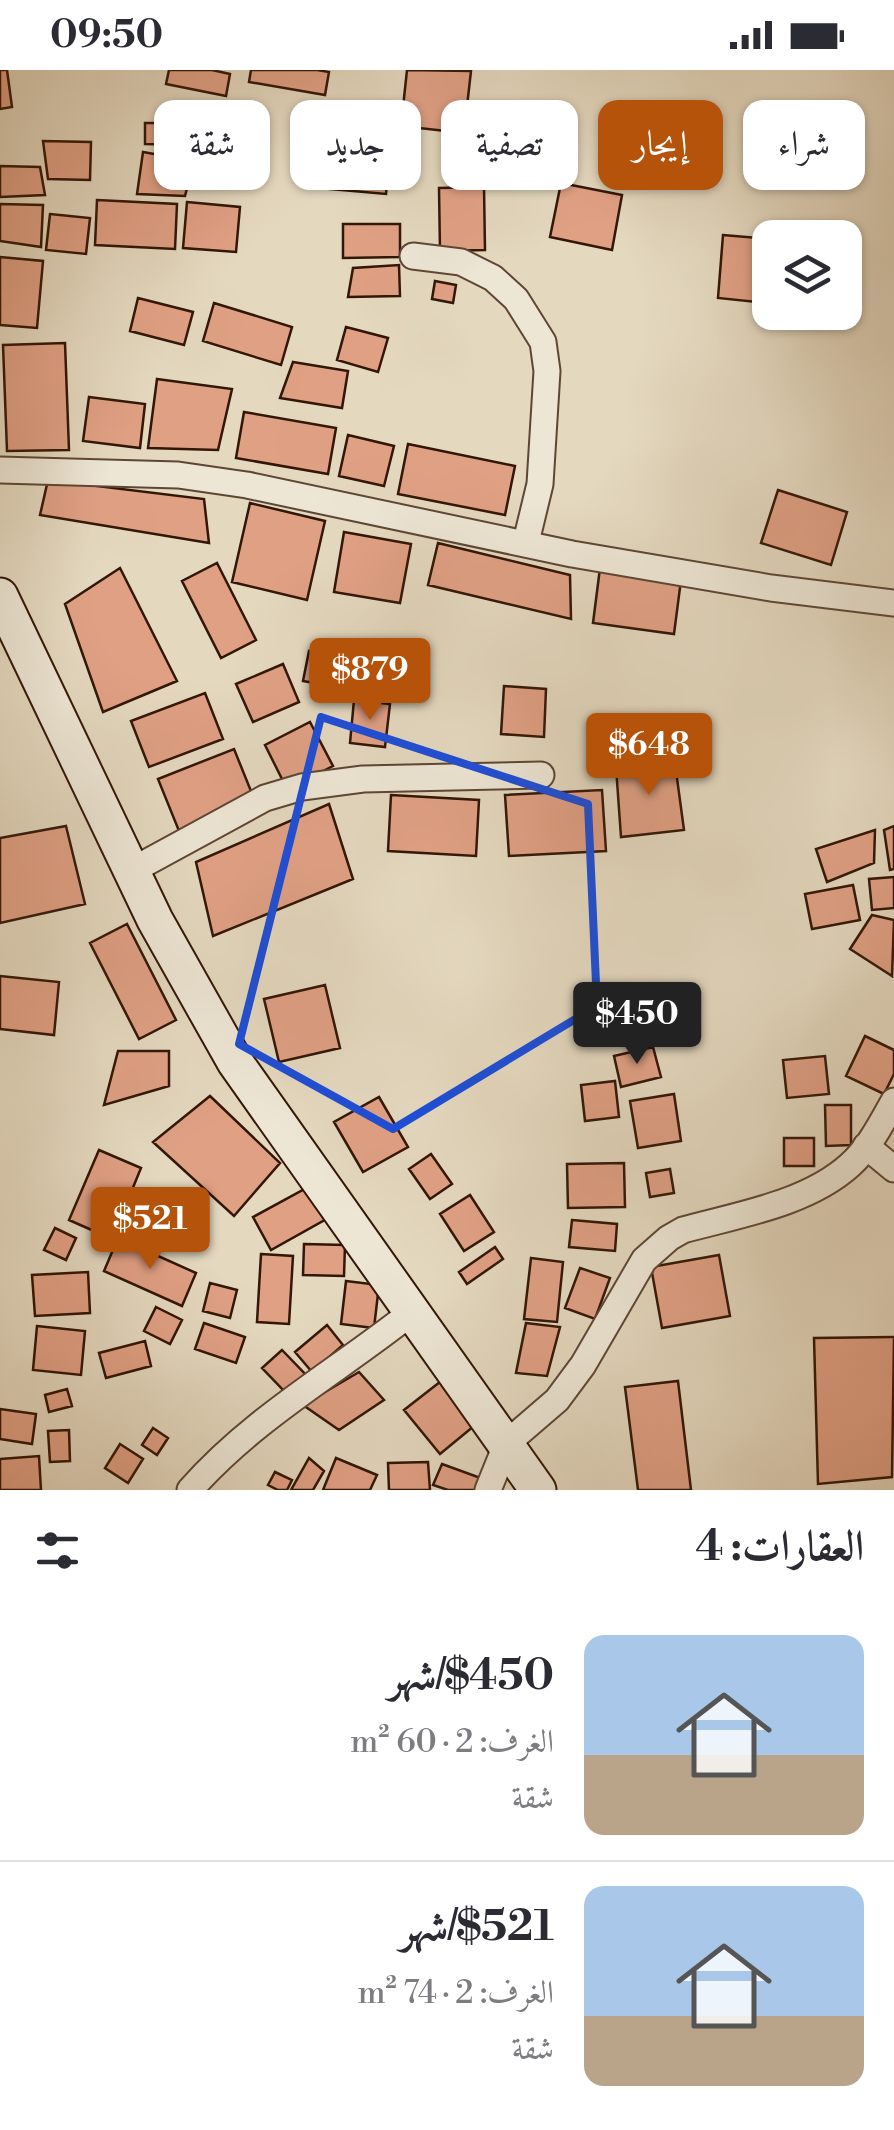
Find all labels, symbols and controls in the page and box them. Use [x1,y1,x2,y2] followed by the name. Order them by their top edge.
[50,12,163,59] text: 09:50
[154,100,270,190] chip: شقة
[290,100,421,190] chip: جديد
[441,100,578,190] chip: تصفية
[598,100,723,190] chip: إيجار
[743,100,865,190] chip: شراء
[752,220,862,330] map controls
[752,220,862,330] button: layers
[311,638,429,723] pin: $879
[331,650,409,690] text: $879
[590,713,708,798] pin: $648
[608,725,690,765] text: $648
[578,982,696,1067] pin: $450
[595,994,679,1034] text: $450
[91,1187,209,1272] pin: $521
[113,1199,187,1239] text: $521
[696,1521,864,1574] text: العقارات: 4
[30,1523,85,1578] icon: filters
[388,1650,554,1703] text: $450/شهر
[664,1675,784,1795] icon: home
[350,1722,554,1762] text: الغرف: 2 · 60 m²
[512,1778,554,1818] text: شقة
[400,1901,554,1954] text: $521/شهر
[664,1926,784,2046] icon: home
[358,1973,554,2013] text: الغرف: 2 · 74 m²
[512,2029,554,2069] text: شقة

